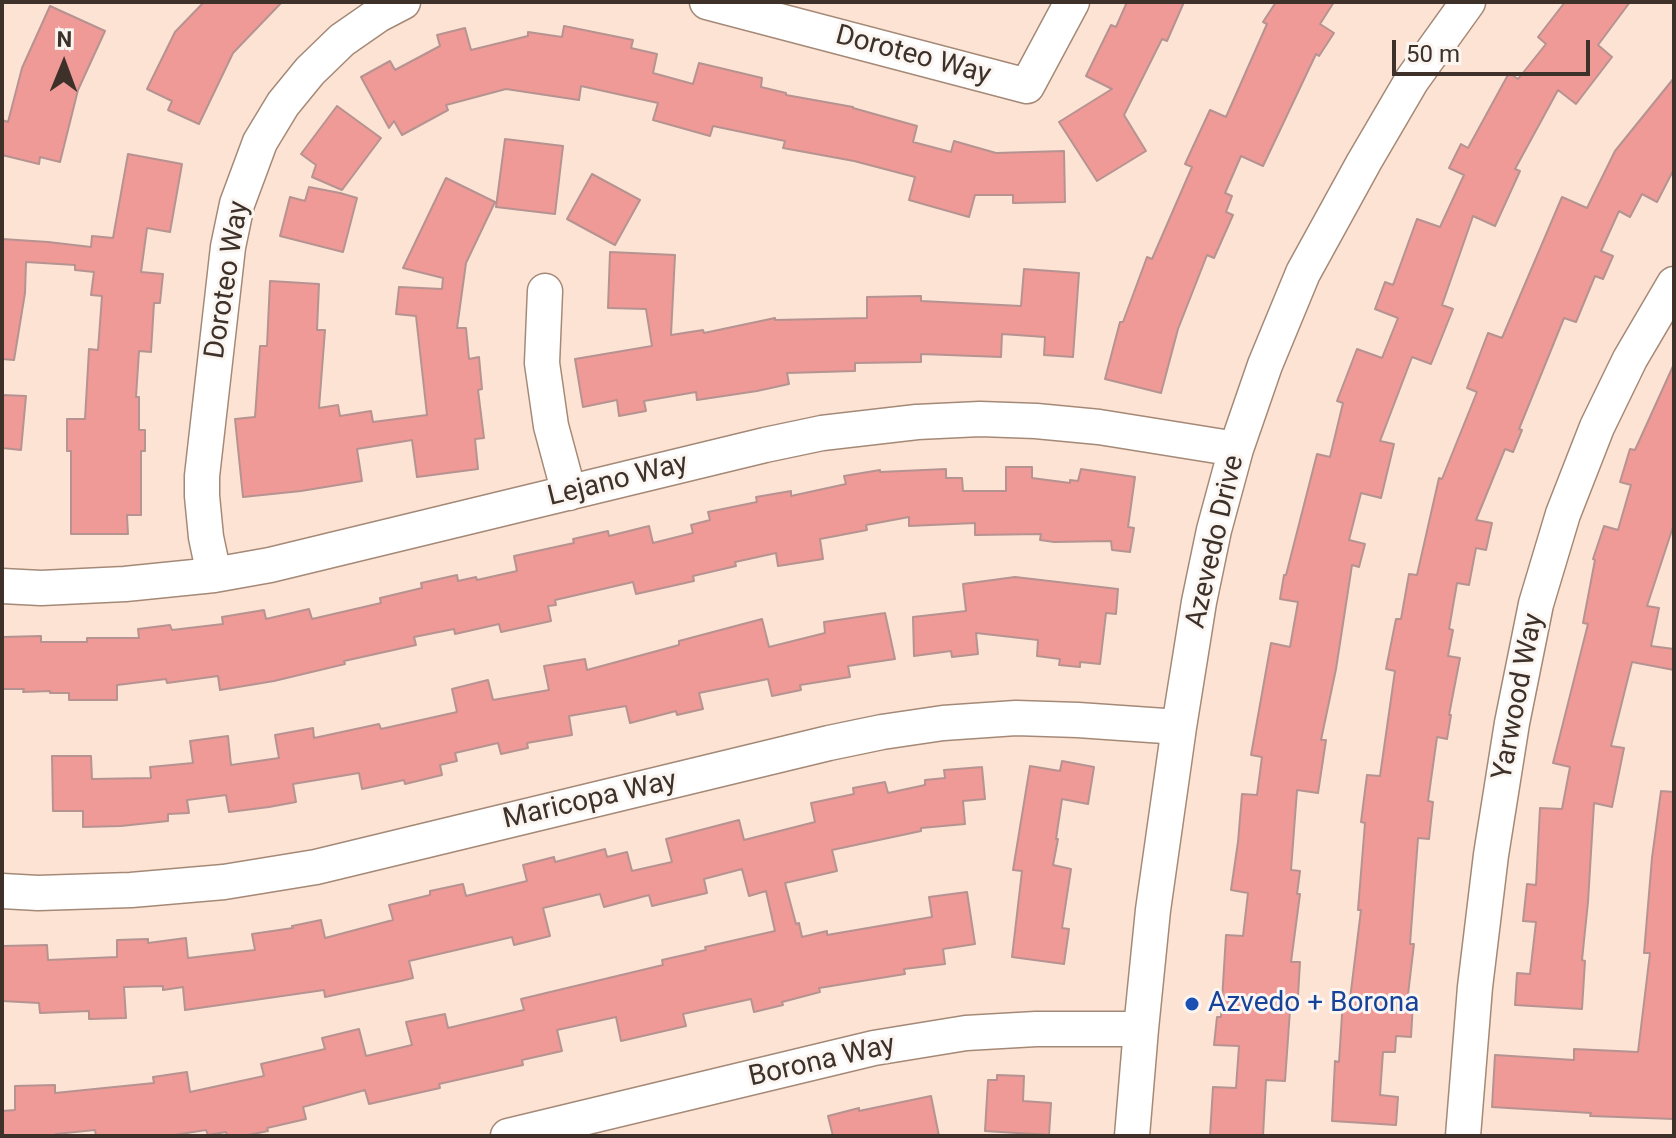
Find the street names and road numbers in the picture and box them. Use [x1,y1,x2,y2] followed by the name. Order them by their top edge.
[832,19,994,93] street label: Doroteo Way
[199,199,257,361] street label: Doroteo Way
[545,447,691,515] street label: Lejano Way
[1180,452,1252,632] street label: Azevedo Drive
[1486,611,1552,783] street label: Yarwood Way
[500,765,680,837] street label: Maricopa Way
[746,1029,898,1095] street label: Borona Way

